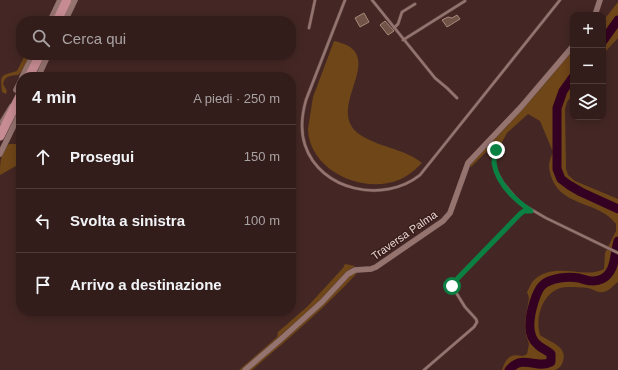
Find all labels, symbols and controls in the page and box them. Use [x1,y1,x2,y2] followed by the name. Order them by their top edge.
[570,12,606,120] map controls
[570,12,606,48] button: +
[16,16,296,60] search box
[30,27,52,49] icon: search
[62,30,126,47] text: Cerca qui
[570,48,606,84] button: −
[570,84,606,120] button: layers
[32,88,76,107] text: 4 min
[193,91,280,106] text: A piedi · 250 m
[487,141,505,159] route end
[32,146,54,168] icon: ahead
[70,148,134,165] text: Prosegui
[244,149,280,164] text: 150 m
[369,207,440,262] street label: Traversa Palma
[32,210,54,232] icon: left
[70,212,185,229] text: Svolta a sinistra
[244,213,280,228] text: 100 m
[32,274,54,296] icon: arrive
[70,276,222,293] text: Arrivo a destinazione
[443,277,461,295] route start

